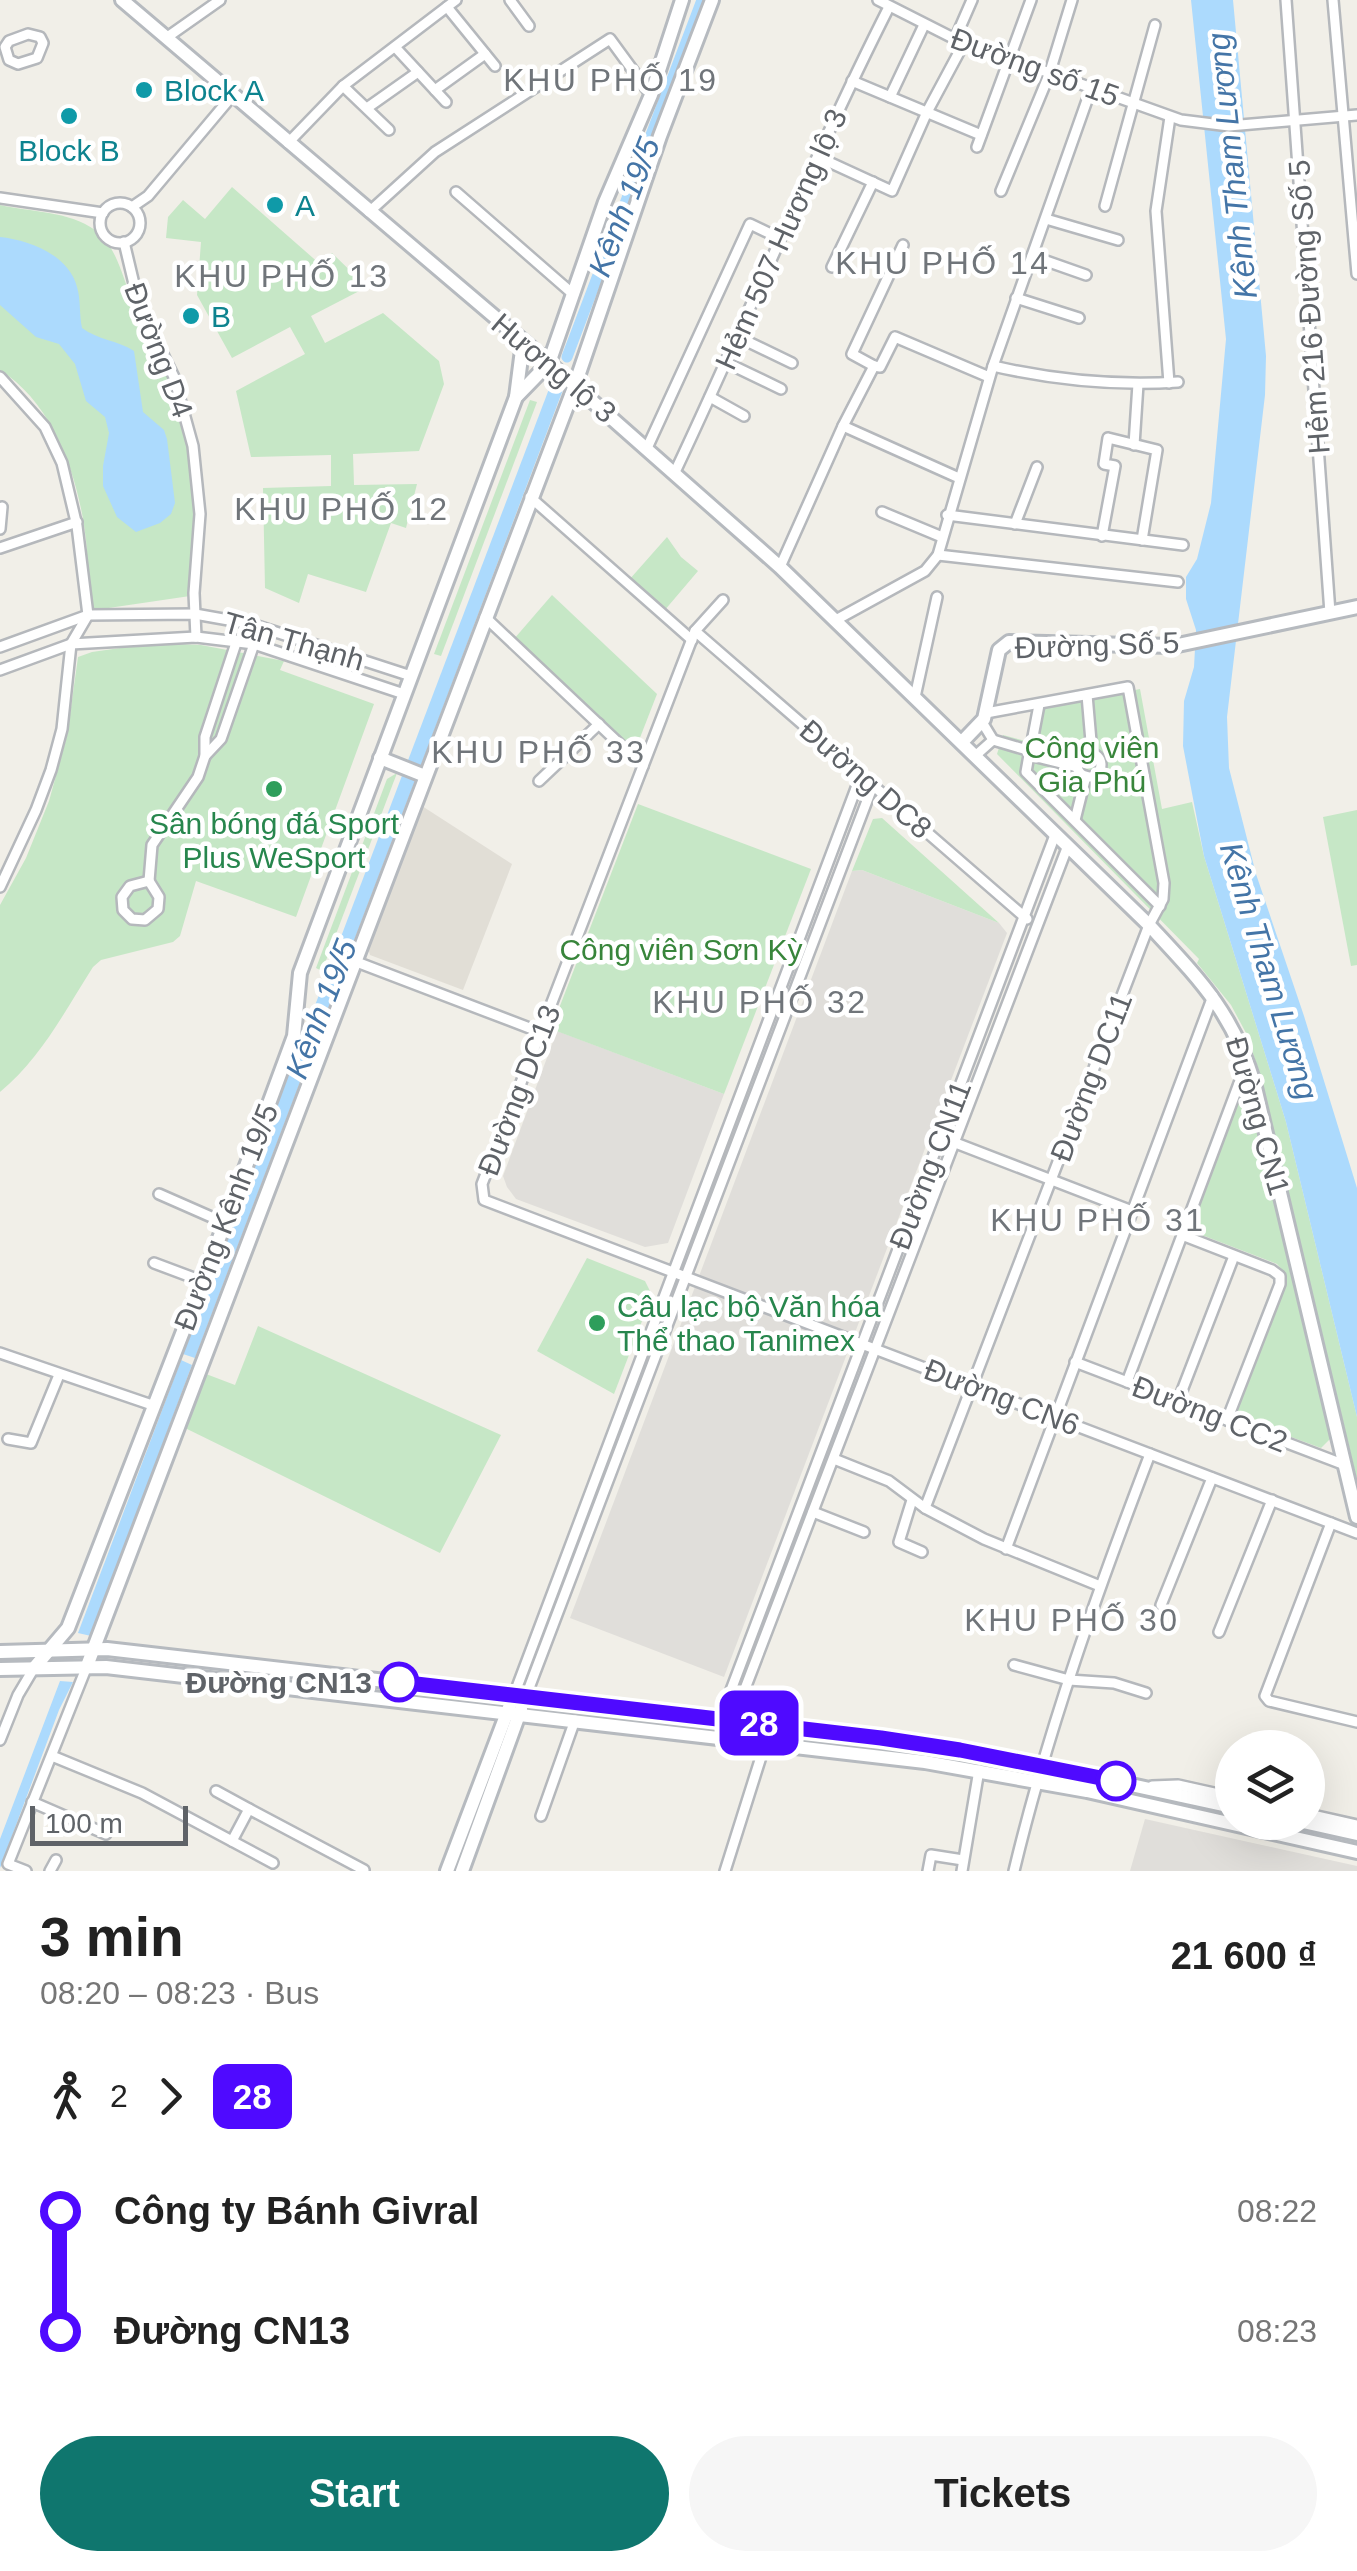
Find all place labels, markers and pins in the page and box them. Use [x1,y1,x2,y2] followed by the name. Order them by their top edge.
[164,74,264,107] place label: Block A
[133,79,155,101] marker: Block A
[58,105,80,127] marker: Block B
[18,134,120,167] place label: Block B
[295,189,315,222] place label: A
[264,194,286,216] marker: A
[211,300,231,333] place label: B
[180,305,202,327] marker: B
[263,778,285,800] marker: Sân bóng đá Sport Plus WeSport
[149,807,400,874] place label: Sân bóng đá Sport Plus WeSport
[617,1290,881,1357] place label: Câu lạc bộ Văn hóa Thể thao Tanimex
[586,1312,608,1334] marker: Câu lạc bộ Văn hóa Thể thao Tanimex
[380,1663,418,1701] marker: Đường CN13
[186,1666,372,1699] place label: Đường CN13
[1097,1762,1135,1800] unlabelled marker

